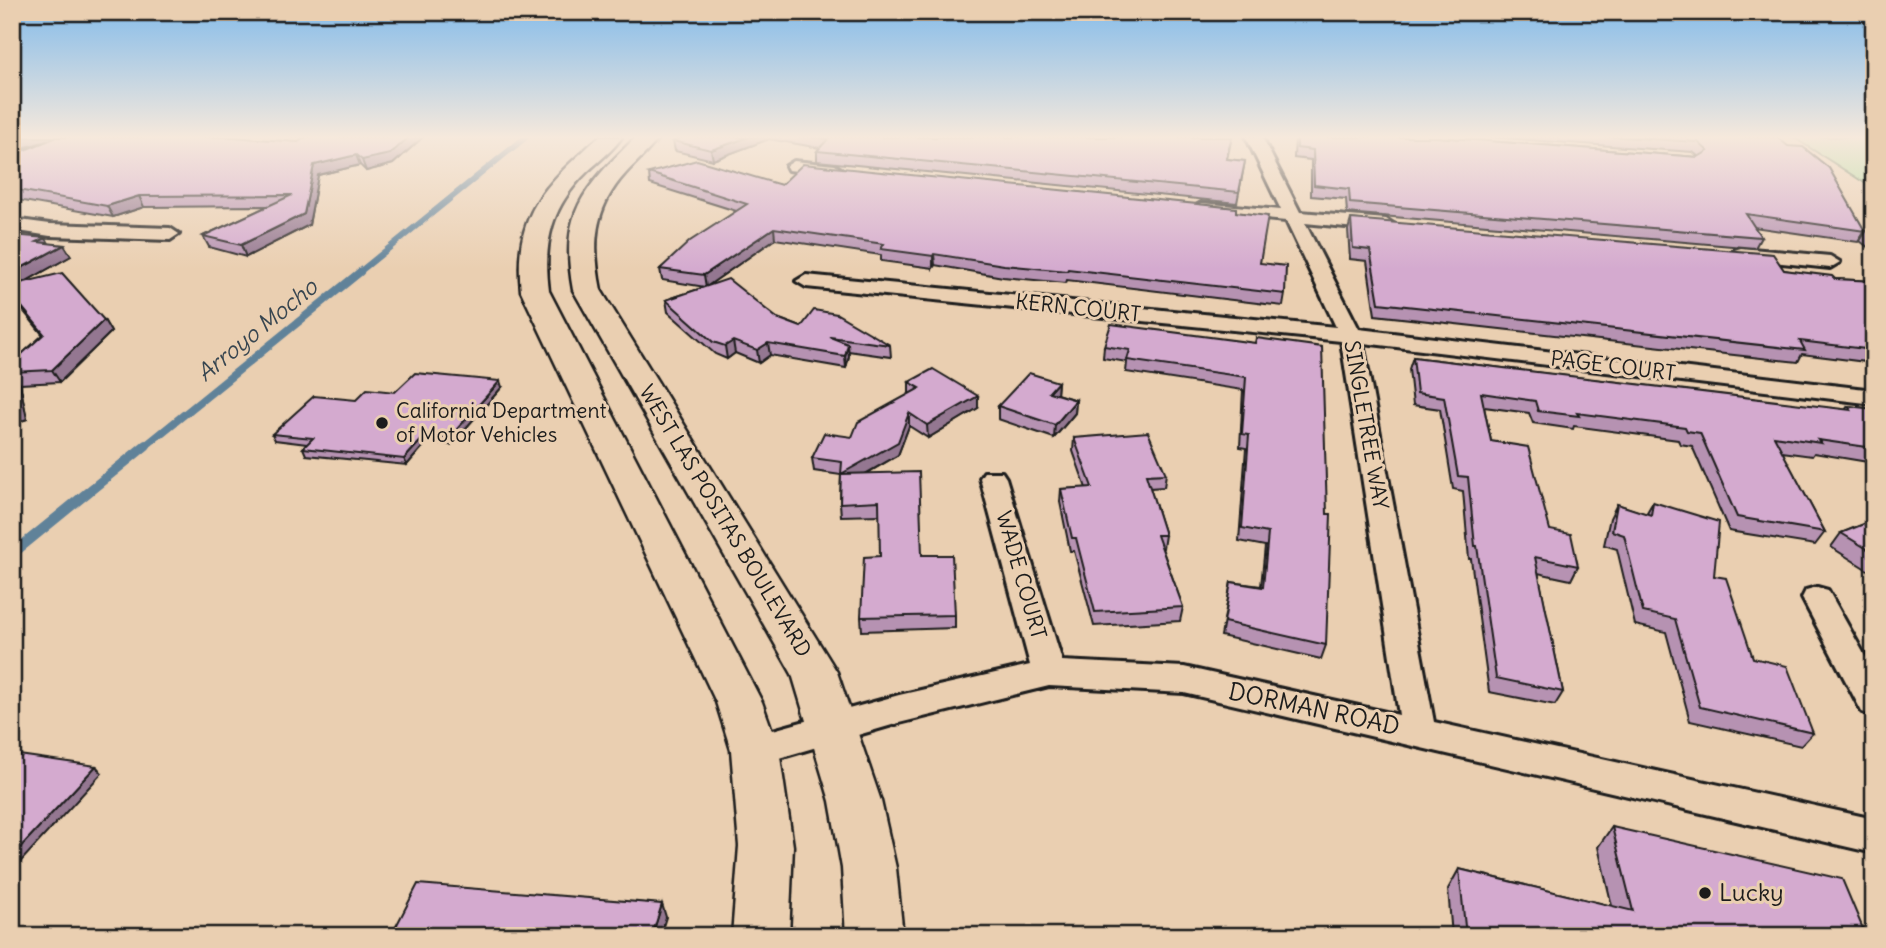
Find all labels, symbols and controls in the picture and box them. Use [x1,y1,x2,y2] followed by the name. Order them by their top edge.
[190,271,324,387] water label: Arroyo Mocho
[1014,287,1142,328] street label: KERN COURT
[1338,338,1395,512] street label: SINGLETREE WAY
[1549,344,1677,387] street label: PAGE COURT
[633,380,818,662] street label: WEST LAS POSITAS BOULEVARD
[396,397,606,448] place label: California Department of Motor Vehicles
[374,415,390,431] marker: California Department of Motor Vehicles
[990,508,1053,642] street label: WADE COURT
[1226,675,1403,741] street label: DORMAN ROAD
[1719,877,1784,907] place label: Lucky
[1697,885,1713,901] marker: Lucky

